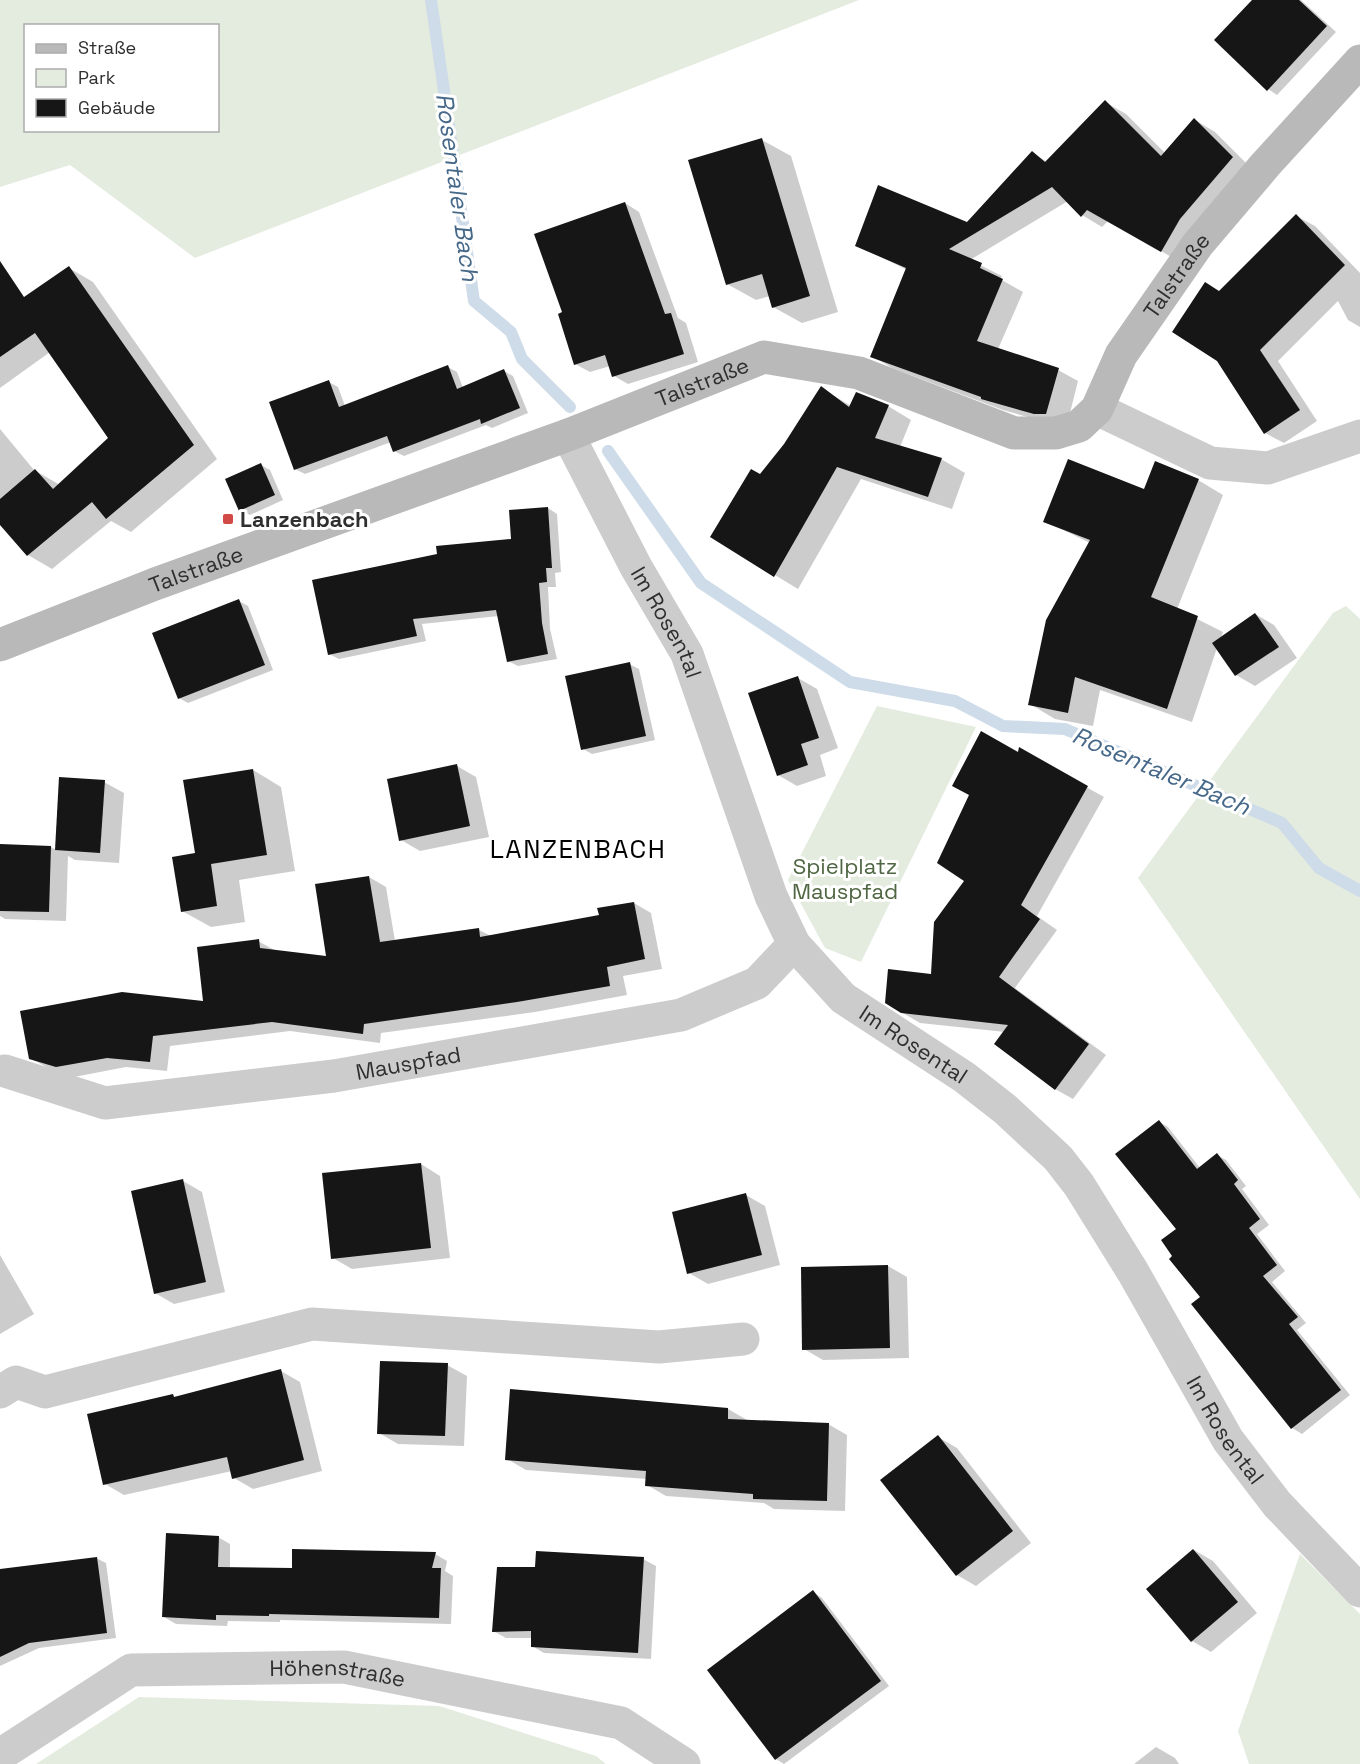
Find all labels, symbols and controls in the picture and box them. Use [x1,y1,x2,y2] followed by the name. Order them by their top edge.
[24,24,219,132] legend
[78,36,136,59] text: Straße
[78,66,116,89] text: Park
[429,91,486,284] water label: Rosentaler Bach
[78,96,156,119] text: Gebäude
[1137,227,1216,324] street label: Talstraße
[651,350,753,413] street label: Talstraße
[240,505,369,533] place label: Lanzenbach
[221,512,235,526] marker: Lanzenbach
[145,539,247,599] street label: Talstraße
[625,561,708,682] street label: Im Rosental
[1068,719,1256,822] water label: Rosentaler Bach
[490,832,666,866] district label: LANZENBACH
[792,852,898,905] park label: Spielplatz Mauspfad
[854,999,973,1090] street label: Im Rosental
[354,1040,463,1086] street label: Mauspfad
[1181,1371,1271,1490] street label: Im Rosental
[269,1653,408,1693] street label: Höhenstraße

